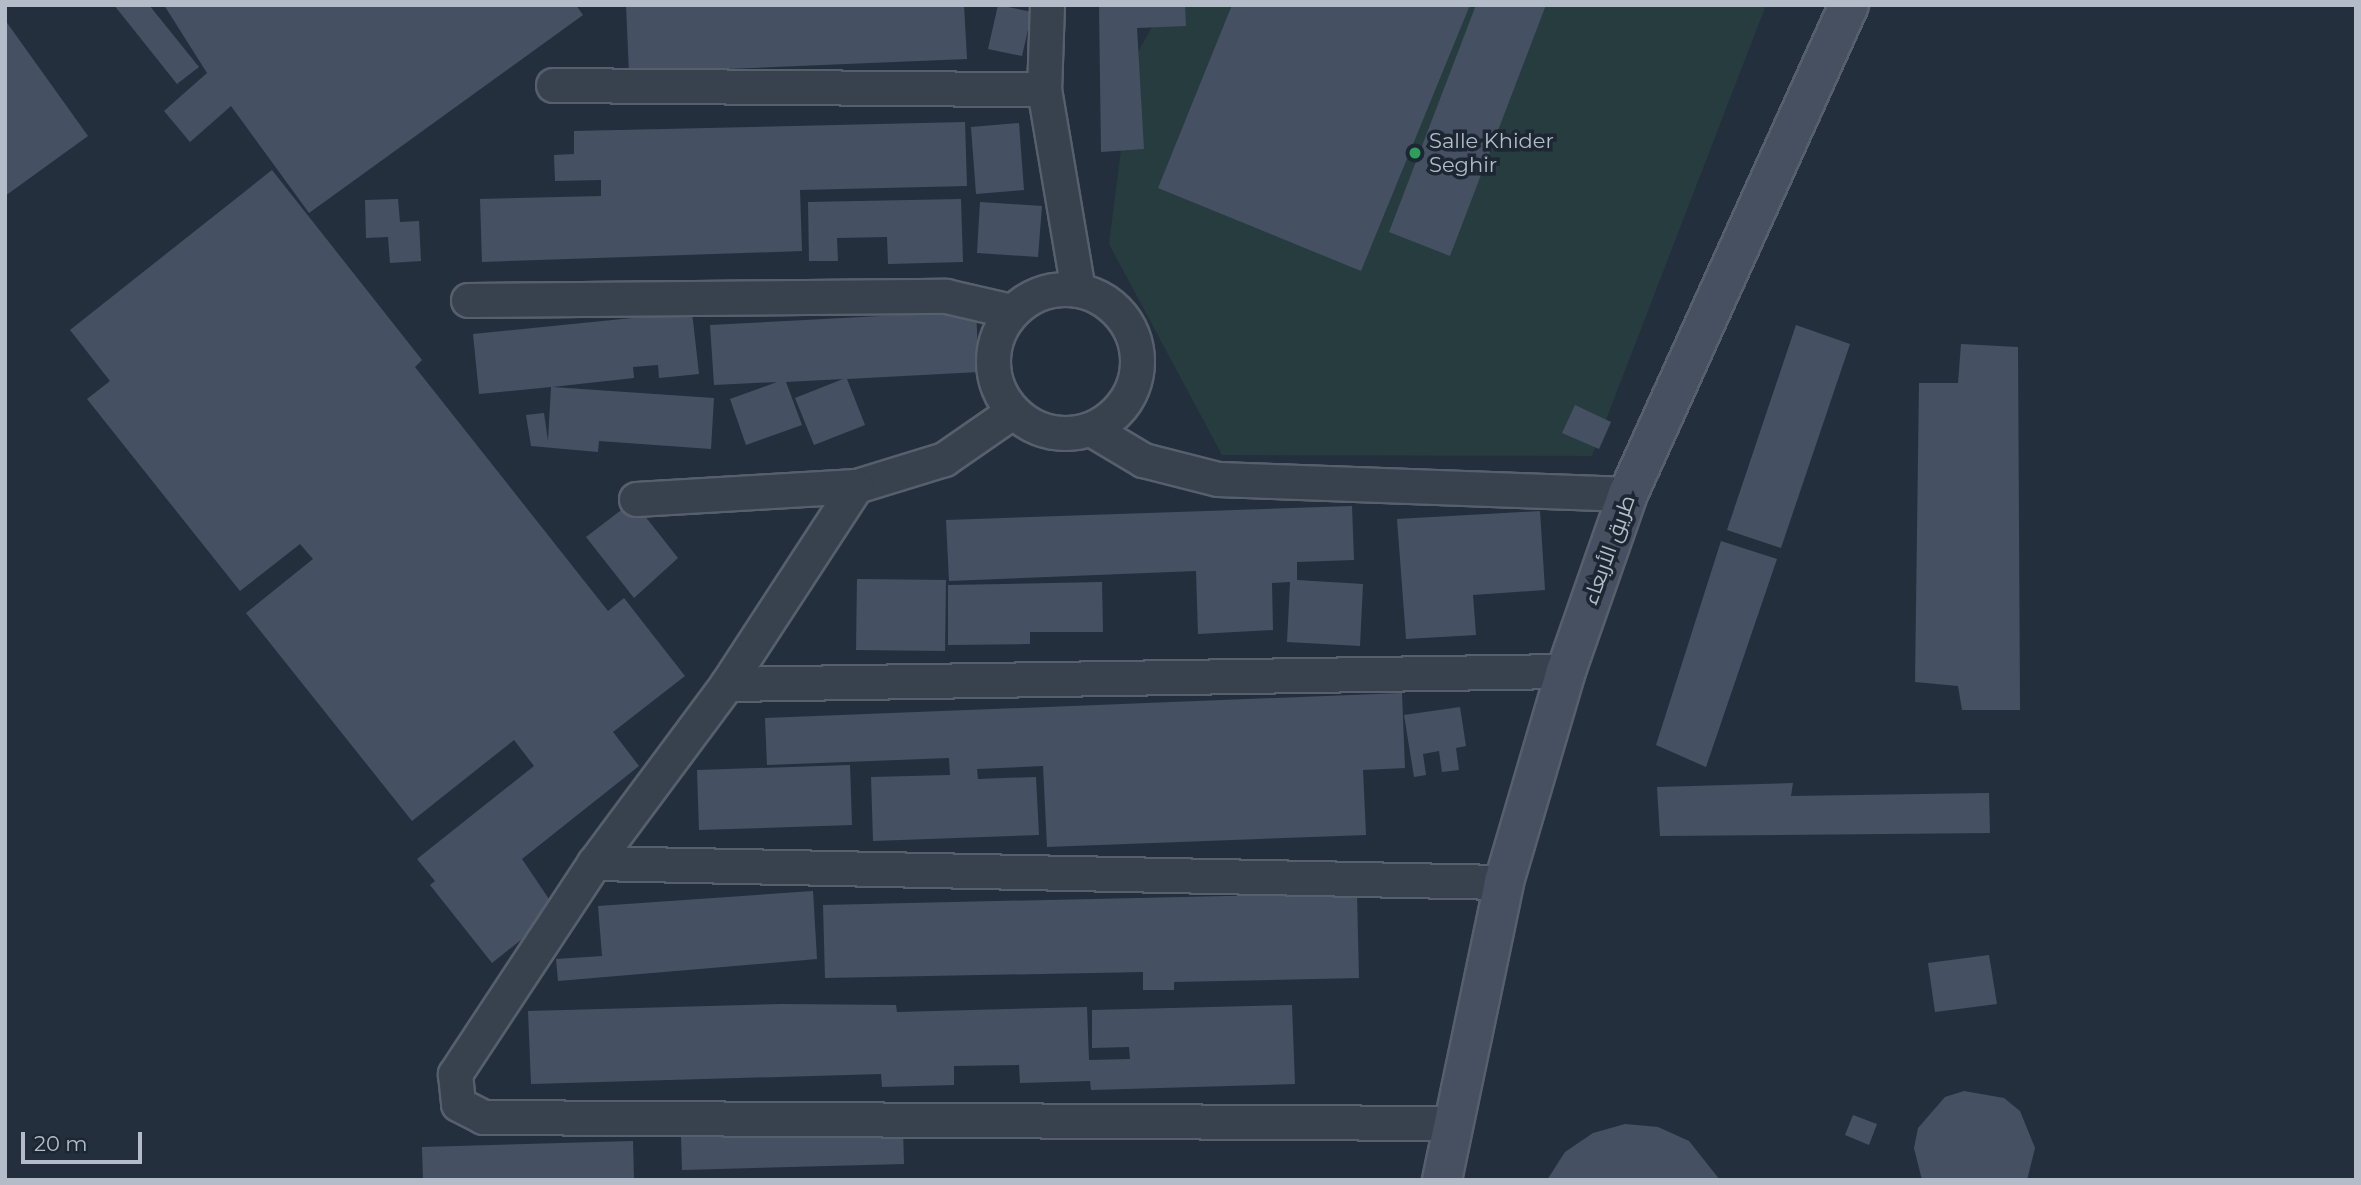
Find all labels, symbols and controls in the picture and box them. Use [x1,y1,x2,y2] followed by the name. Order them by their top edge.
[1429,128,1554,178] place label: Salle Khider Seghir
[1407,145,1423,161] marker: Salle Khider Seghir
[1578,492,1640,608] street label: طريق الأربعاء
[24,1118,145,1162] scale bar
[34,1131,88,1156] text: 20 m

